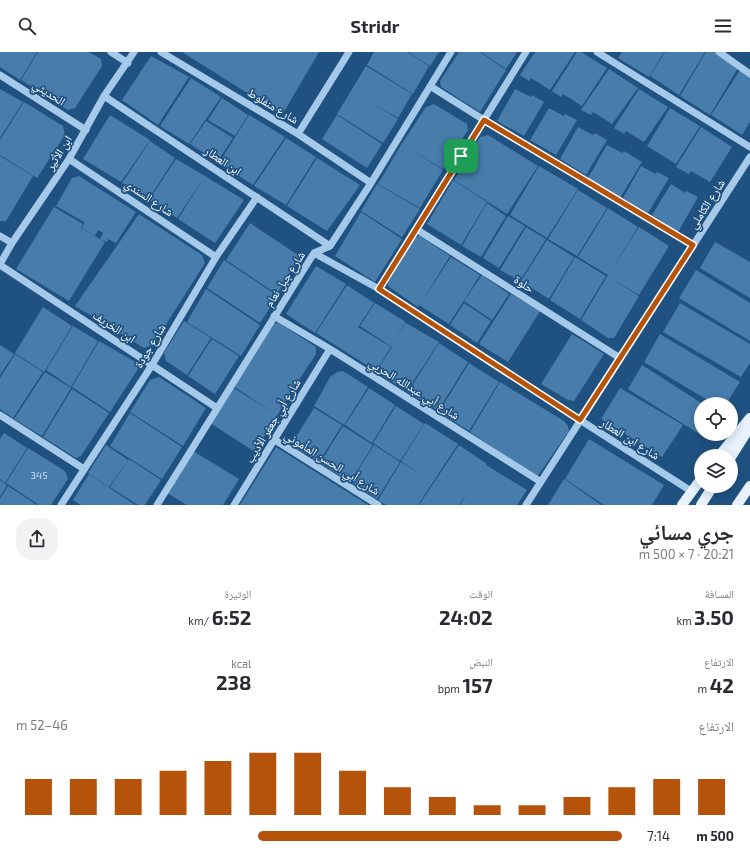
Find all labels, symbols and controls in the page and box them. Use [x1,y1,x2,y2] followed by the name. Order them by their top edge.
[16,15,38,37] icon: search
[351,15,399,37] text: Stridr
[712,15,734,37] icon: menu
[29,77,68,111] street label: الحديثي
[244,84,302,128] street label: شارع منفلوط
[42,132,75,174] street label: ابن الأثير
[444,139,478,173] pin
[201,142,245,179] street label: ابن العطار
[450,145,472,167] icon: arrive
[120,176,177,222] street label: شارع السندي
[685,176,731,233] street label: شارع الكاملي
[261,248,309,310] street label: شارع جبل نعام
[512,272,537,295] street label: حلوة
[90,307,139,346] street label: ابن الخريف
[131,321,169,371] street label: شارع جودة
[365,355,462,425] street label: شارع أبي عبدالله الحربي
[242,376,306,467] street label: شارع أبي جعفر الأديب
[694,397,738,493] map controls
[694,397,738,441] button: locate
[597,414,663,464] street label: شارع ابن العطار
[280,427,383,501] street label: شارع أبي الحسن المأموني
[694,449,738,493] button: layers
[30,469,48,481] house number: 345
[16,518,58,560] button: share
[639,518,734,544] text: جري مسائي
[639,546,734,562] text: 20:21 · 7 × 500 m
[225,587,251,600] text: الوتيرة
[469,587,493,600] text: الوقت
[705,587,734,600] text: المسافة
[212,605,251,629] text: 6:52
[439,605,493,629] text: 24:02
[694,605,734,629] text: 3.50
[188,614,212,627] text: /km
[676,614,694,627] text: km
[469,655,493,668] text: النبض
[704,655,734,668] text: الارتفاع
[231,657,251,670] text: kcal
[216,670,251,694] text: 238
[462,673,493,697] text: 157
[710,673,734,697] text: 42
[438,682,462,695] text: bpm
[698,682,710,695] text: m
[16,717,68,733] text: 46–52 m
[699,718,734,734] text: الارتفاع
[647,828,670,844] text: 7:14
[696,828,734,844] text: 500 m

